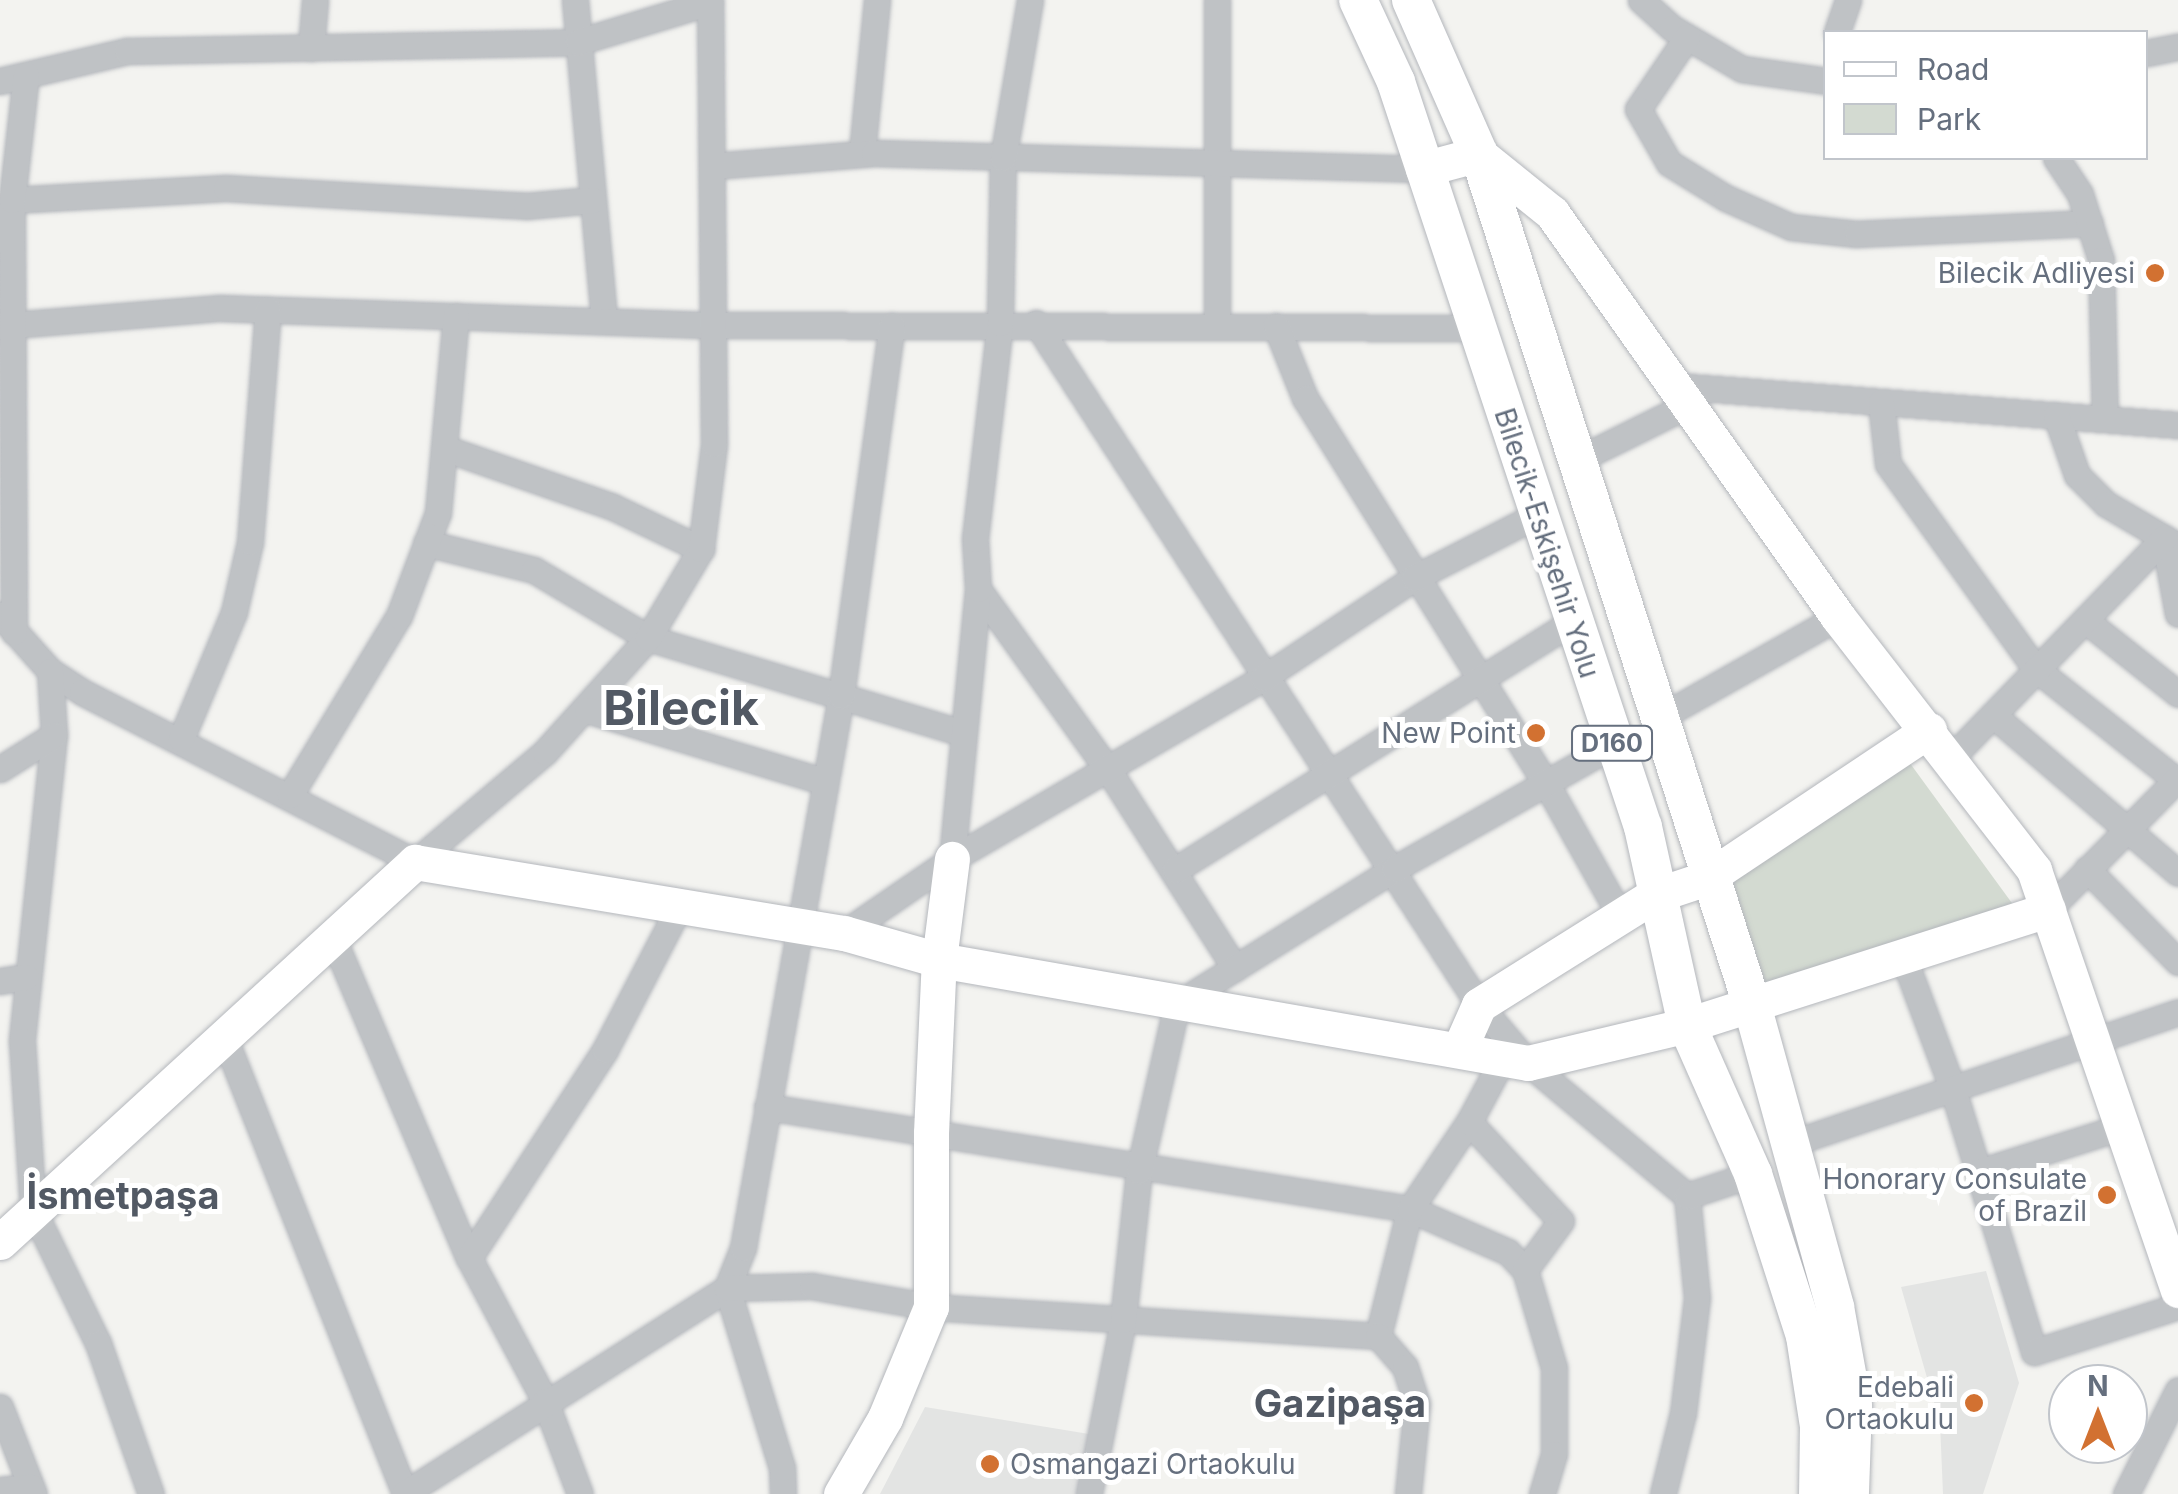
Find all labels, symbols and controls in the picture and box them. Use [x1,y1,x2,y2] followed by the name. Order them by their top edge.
[1823,30,2148,160] legend
[1917,51,1989,87] text: Road
[1917,101,1981,137] text: Park
[1938,256,2135,290] place label: Bilecik Adliyesi
[2144,262,2166,284] marker: Bilecik Adliyesi
[1488,404,1606,682] street label: Bilecik-Eskişehir Yolu
[603,679,759,737] district label: Bilecik
[1381,716,1516,750] place label: New Point
[1525,722,1547,744] marker: New Point
[1570,723,1654,763] road number: D160
[1822,1162,2087,1228] place label: Honorary Consulate of Brazil
[27,1173,219,1219] district label: İsmetpaşa
[2096,1184,2118,1206] marker: Honorary Consulate of Brazil
[2048,1364,2148,1464] north arrow
[2087,1369,2109,1403] text: N
[1825,1370,1954,1436] place label: Edebali Ortaokulu
[1254,1381,1426,1427] district label: Gazipaşa
[1963,1392,1985,1414] marker: Edebali Ortaokulu
[1010,1447,1295,1481] place label: Osmangazi Ortaokulu
[979,1453,1001,1475] marker: Osmangazi Ortaokulu

